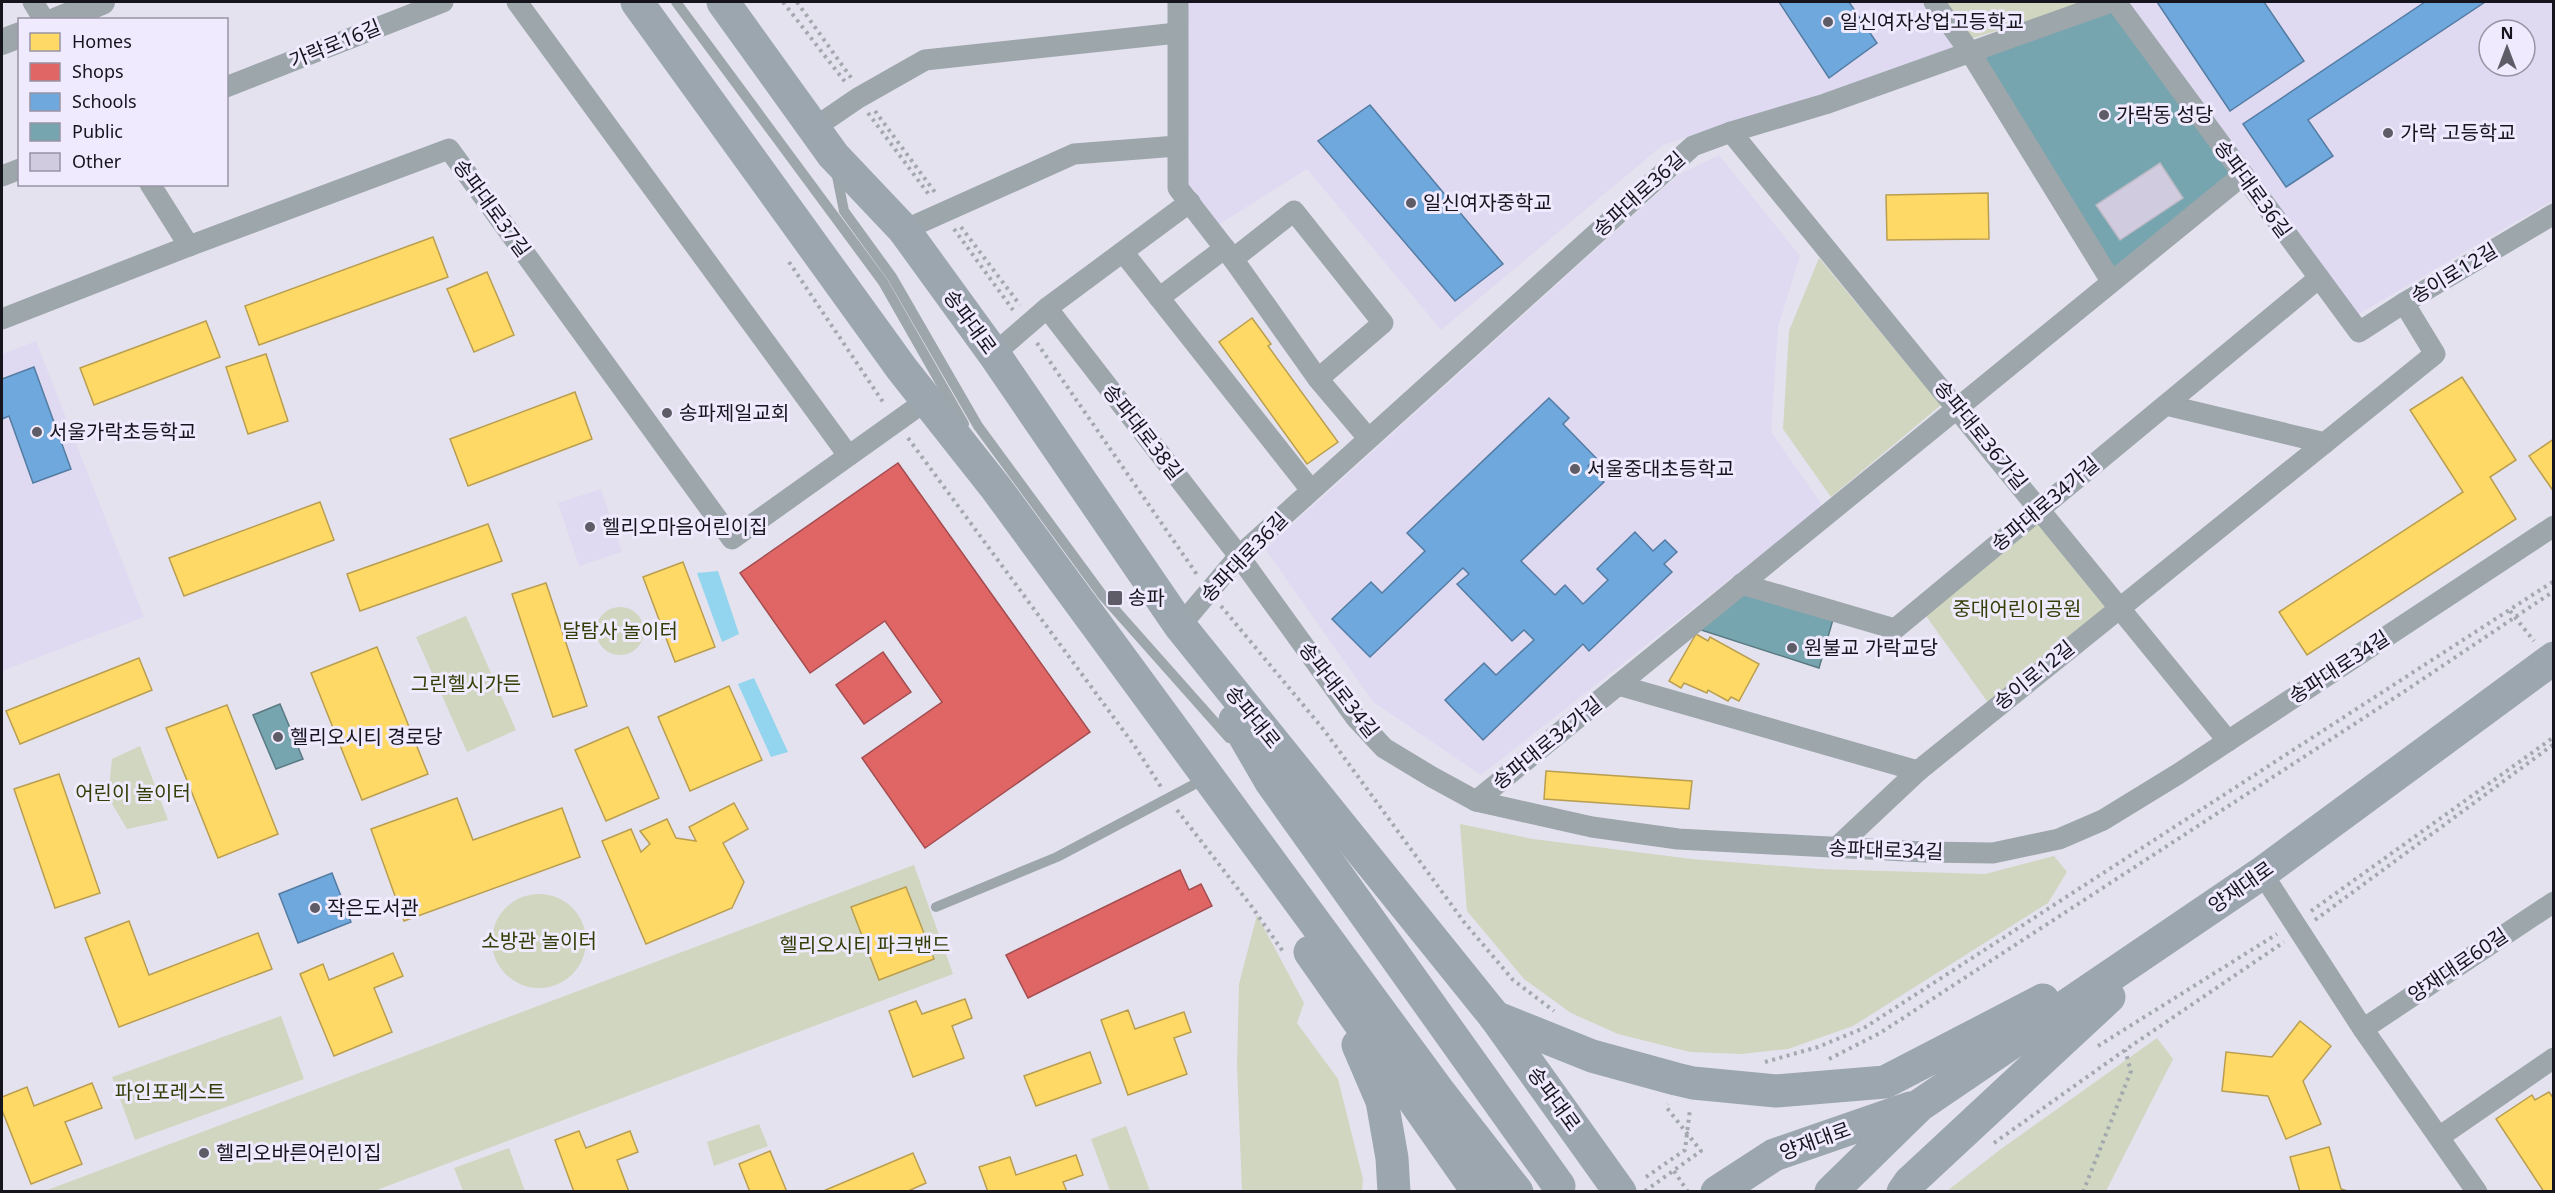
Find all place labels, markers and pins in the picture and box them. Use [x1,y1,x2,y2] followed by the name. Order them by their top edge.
[1840,8,2024,35] place label: 일신여자상업고등학교
[1821,15,1835,29] marker: 일신여자상업고등학교
[2116,101,2213,128] place label: 가락동 성당
[2097,108,2111,122] marker: 가락동 성당
[2400,119,2516,146] place label: 가락 고등학교
[2381,126,2395,140] marker: 가락 고등학교
[1423,189,1552,216] place label: 일신여자중학교
[1404,196,1418,210] marker: 일신여자중학교
[679,399,789,426] place label: 송파제일교회
[660,406,674,420] marker: 송파제일교회
[49,418,196,445] place label: 서울가락초등학교
[30,425,44,439] marker: 서울가락초등학교
[1587,455,1734,482] place label: 서울중대초등학교
[1568,462,1582,476] marker: 서울중대초등학교
[602,513,768,540] place label: 헬리오마음어린이집
[583,520,597,534] marker: 헬리오마음어린이집
[1128,584,1165,611] place label: 송파
[1106,589,1124,607] marker: 송파
[1804,634,1938,661] place label: 원불교 가락교당
[1785,641,1799,655] marker: 원불교 가락교당
[290,723,442,750] place label: 헬리오시티 경로당
[271,730,285,744] marker: 헬리오시티 경로당
[327,894,419,921] place label: 작은도서관
[308,901,322,915] marker: 작은도서관
[216,1139,382,1166] place label: 헬리오바른어린이집
[197,1146,211,1160] marker: 헬리오바른어린이집

